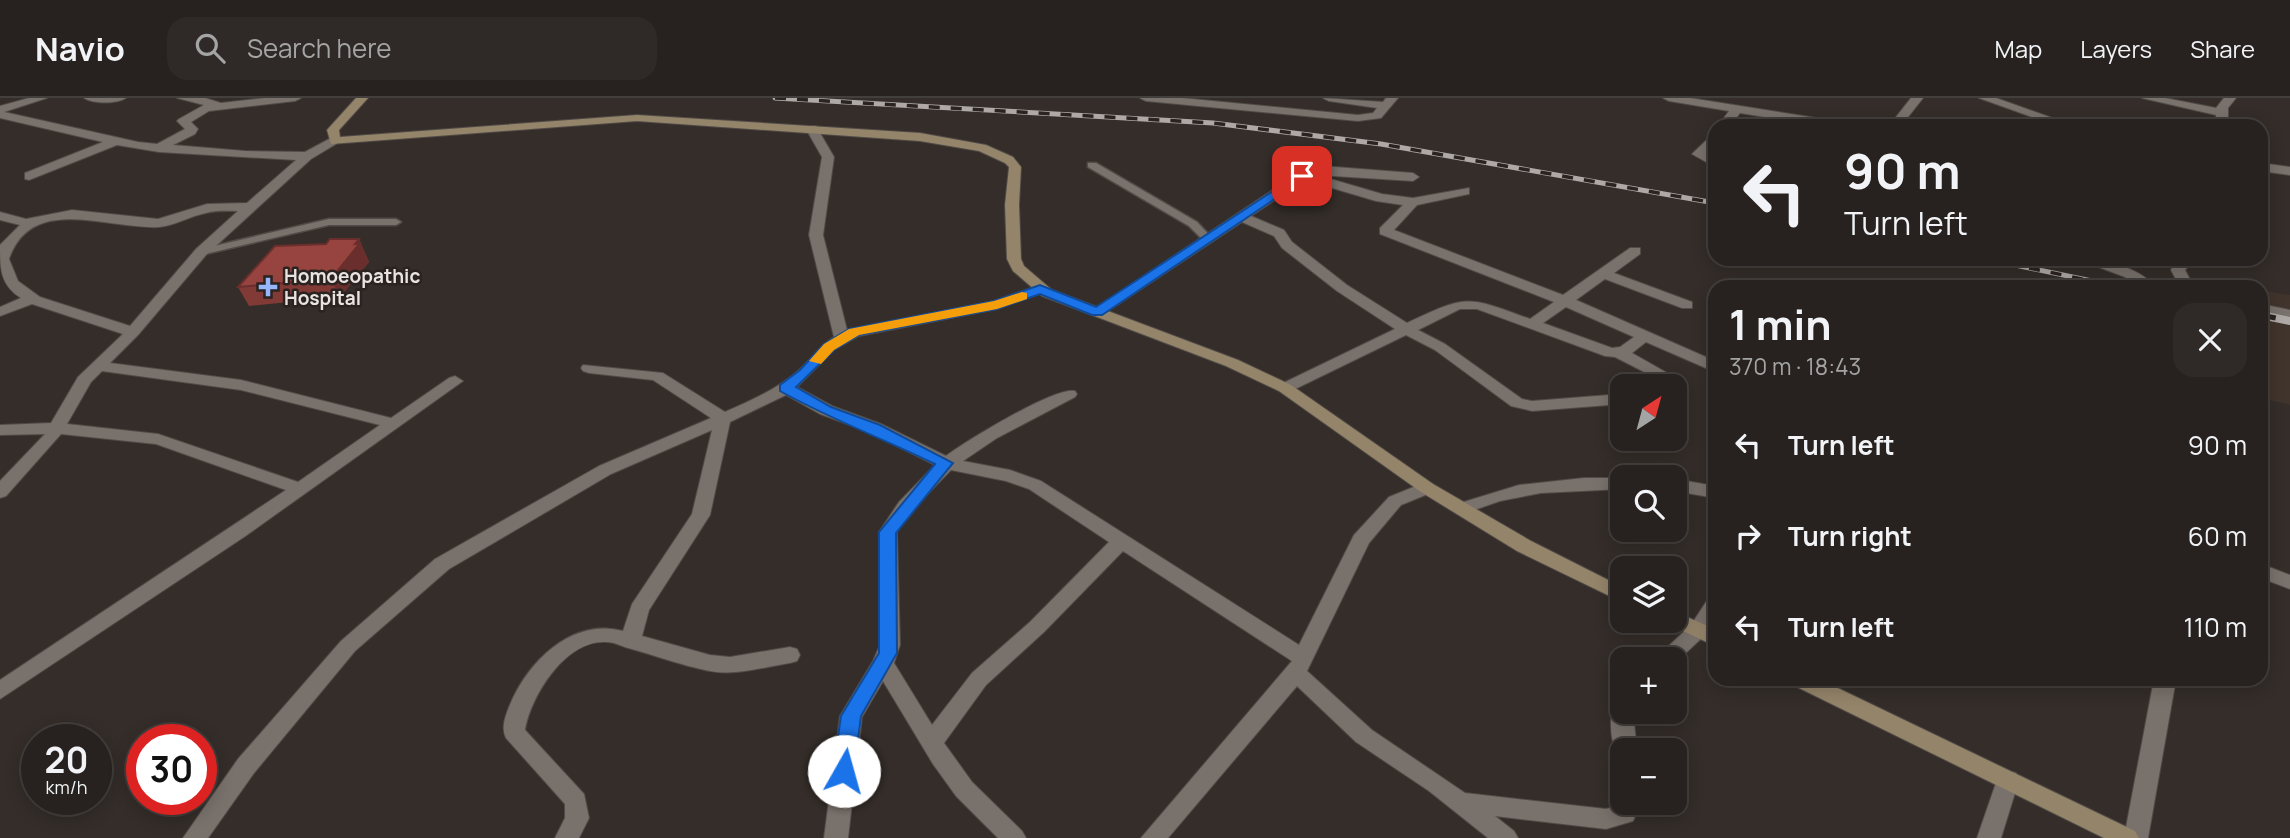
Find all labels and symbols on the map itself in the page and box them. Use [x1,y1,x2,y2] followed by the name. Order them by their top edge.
[1272,146,1332,206] pin
[284,263,420,311] place label: Homoeopathic Hospital
[258,277,278,297] marker: Homoeopathic Hospital
[1610,374,1687,452] north arrow
[126,724,217,815] speed limit sign: 30
[807,734,881,808] position arrow

